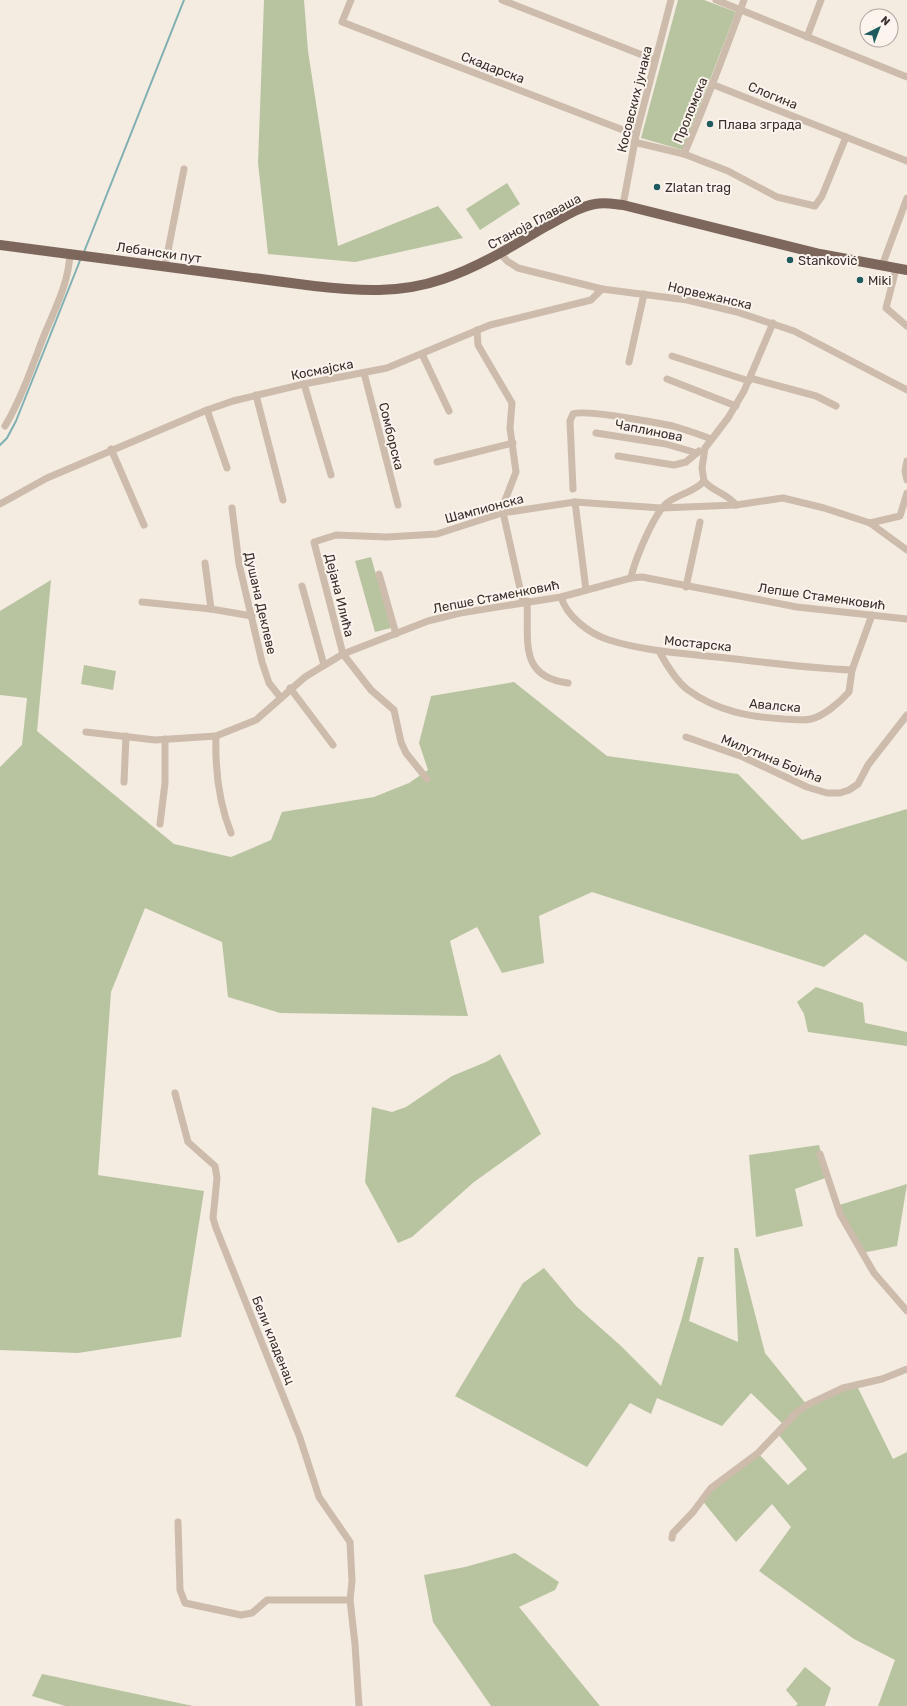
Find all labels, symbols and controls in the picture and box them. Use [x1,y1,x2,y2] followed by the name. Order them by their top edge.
[859,8,899,48] north arrow
[878,13,893,28] text: N
[614,44,655,154] street label: Косовских јунака
[459,48,527,86] street label: Скадарска
[670,75,710,145] street label: Проломска
[746,79,800,112] street label: Слогина
[718,117,802,132] place label: Плава зграда
[705,119,715,129] marker: Плава зграда
[665,180,731,196] place label: Zlatan trag
[652,182,662,192] marker: Zlatan trag
[485,191,583,252] street label: Станоја Главаша
[115,239,203,266] street label: Лебански пут
[798,253,857,268] place label: Stanković
[785,255,795,265] marker: Stanković
[868,273,891,288] place label: Miki
[855,275,865,285] marker: Miki
[666,279,753,312] street label: Норвежанска
[290,356,355,383] street label: Космајска
[376,401,407,471] street label: Сомборска
[614,417,684,444] street label: Чаплинова
[443,491,525,526] street label: Шампионска
[241,550,280,656] street label: Душана Деклеве
[322,552,357,638] street label: Дејана Илића
[431,577,561,616] street label: Лепше Стаменковић
[757,580,887,613] street label: Лепше Стаменковић
[663,632,732,655] street label: Мостарска
[748,696,802,715] street label: Авалска
[719,731,825,786] street label: Милутина Бојића
[249,1294,298,1387] street label: Бели кладенац

